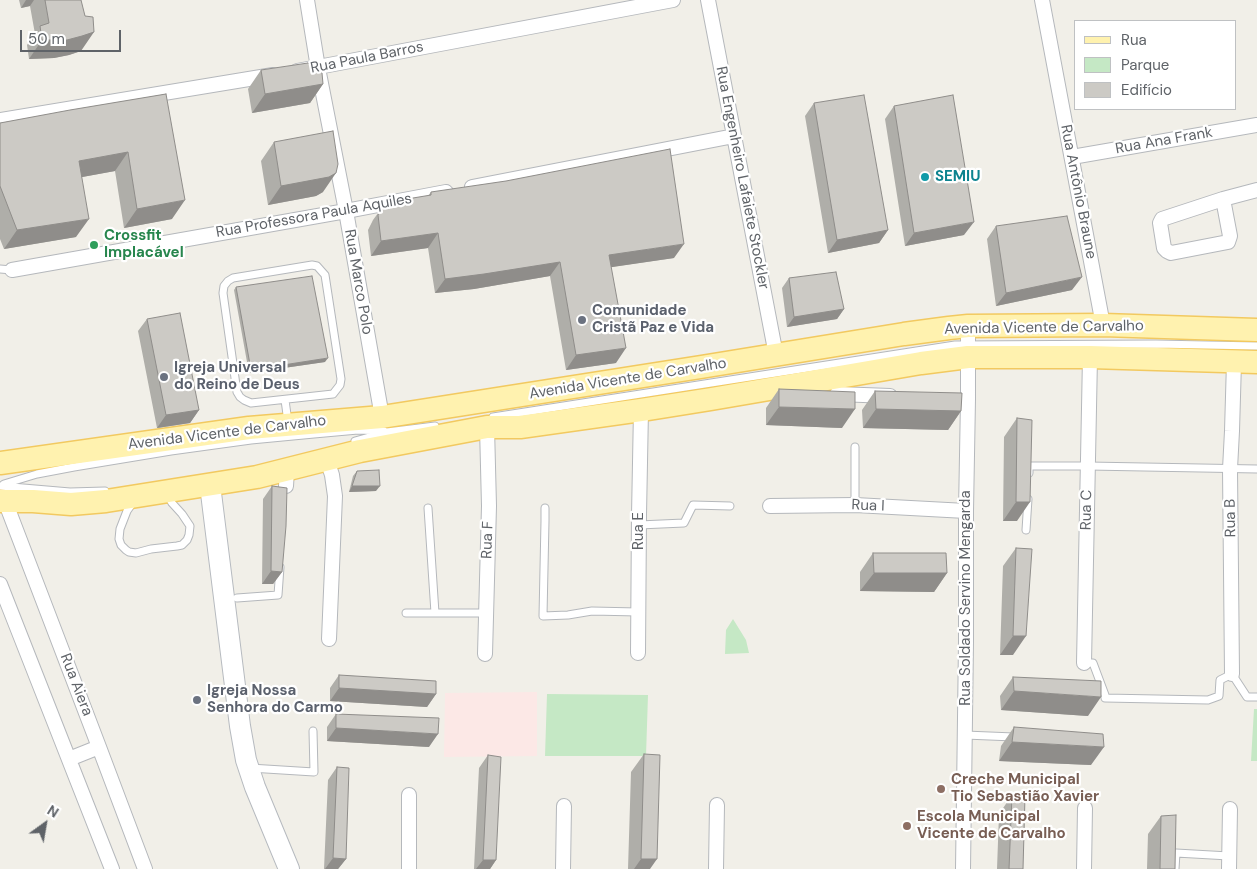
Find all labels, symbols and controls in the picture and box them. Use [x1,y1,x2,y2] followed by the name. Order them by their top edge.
[22,20,124,52] scale bar
[1074,20,1237,110] legend
[28,29,65,49] text: 50 m
[1121,30,1147,50] text: Rua
[309,38,425,78] street label: Rua Paula Barros
[1121,55,1169,75] text: Parque
[712,65,772,291] street label: Rua Engenheiro Lafaiete Stockler
[1121,80,1172,100] text: Edifício
[1056,123,1100,261] street label: Rua Antônio Braune
[1114,124,1214,158] street label: Rua Ana Frank
[935,168,980,186] place label: SEMIU
[919,171,931,183] marker: SEMIU
[215,190,413,242] street label: Rua Professora Paula Aquiles
[104,227,184,262] place label: Crossfit Implacável
[340,228,376,336] street label: Rua Marco Polo
[88,239,100,251] marker: Crossfit Implacável
[592,302,714,337] place label: Comunidade Cristã Paz e Vida
[576,314,588,326] marker: Comunidade Cristã Paz e Vida
[944,317,1144,339] street label: Avenida Vicente de Carvalho
[528,355,728,403] street label: Avenida Vicente de Carvalho
[174,359,300,394] place label: Igreja Universal do Reino de Deus
[158,371,170,383] marker: Igreja Universal do Reino de Deus
[127,412,327,454] street label: Avenida Vicente de Carvalho
[957,490,975,706] street label: Rua Soldado Servino Mengarda
[1078,490,1096,530] street label: Rua C
[851,496,885,516] street label: Rua I
[1222,498,1240,538] street label: Rua B
[630,512,648,550] street label: Rua E
[478,521,498,559] street label: Rua F
[56,651,96,719] street label: Rua Aiera
[207,682,343,717] place label: Igreja Nossa Senhora do Carmo
[191,694,203,706] marker: Igreja Nossa Senhora do Carmo
[951,771,1099,806] place label: Creche Municipal Tio Sebastião Xavier
[935,783,947,795] marker: Creche Municipal Tio Sebastião Xavier
[20,799,70,849] north arrow
[44,801,62,822] text: N
[917,808,1066,843] place label: Escola Municipal Vicente de Carvalho
[901,820,913,832] marker: Escola Municipal Vicente de Carvalho

